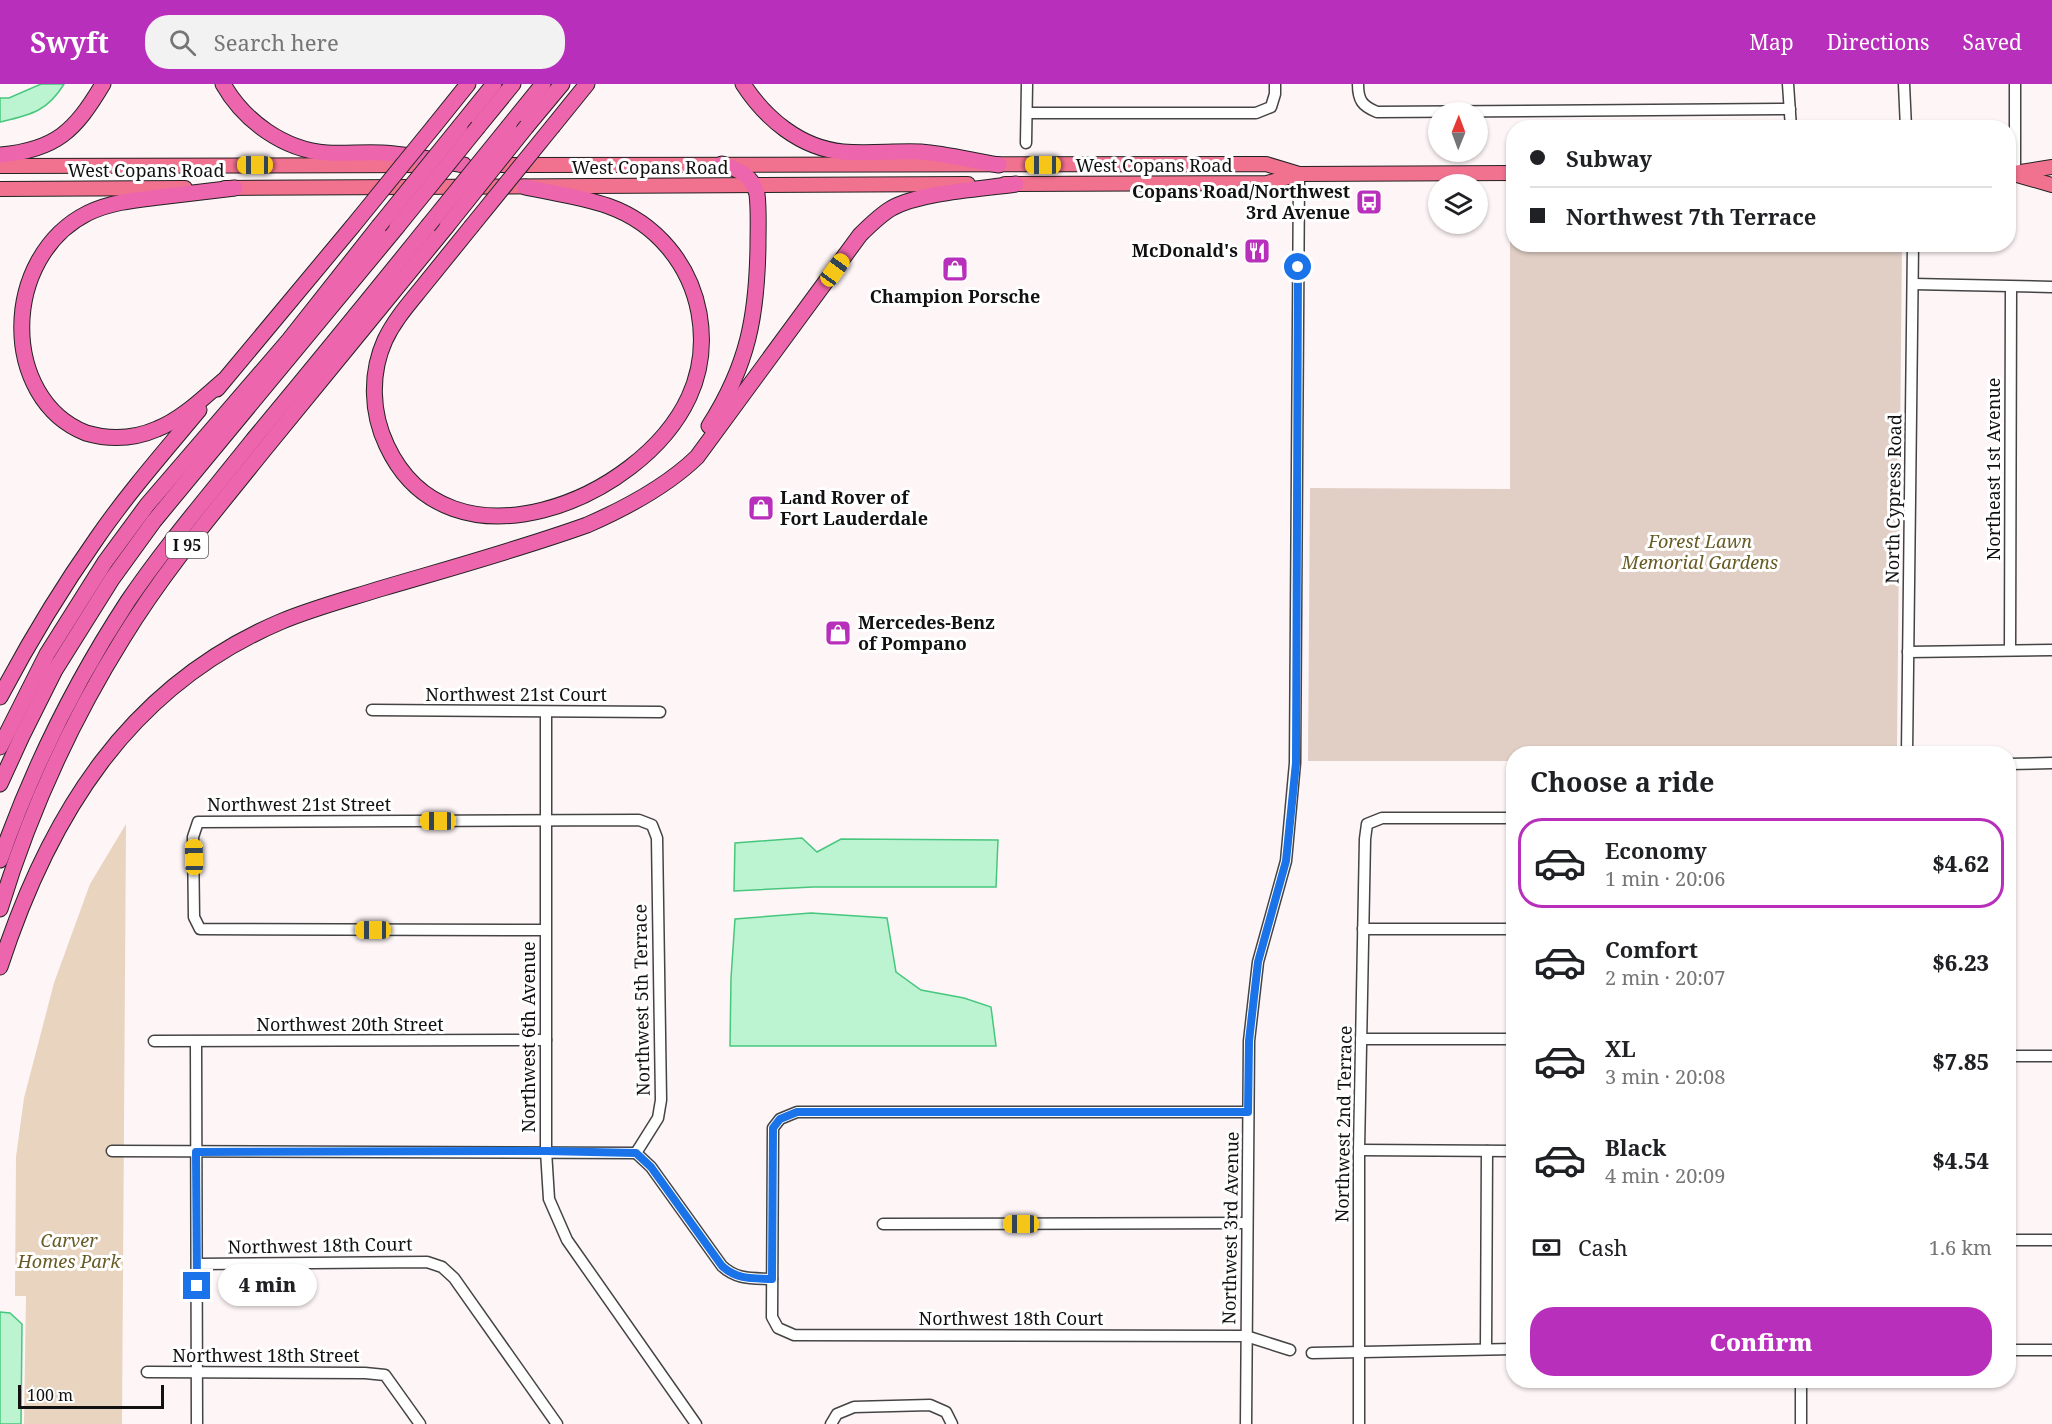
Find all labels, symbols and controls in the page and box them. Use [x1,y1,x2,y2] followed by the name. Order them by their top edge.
[145,15,565,69] search box
[30,23,109,61] text: Swyft
[166,26,199,59] icon: search
[214,27,339,57] text: Search here
[1749,28,1794,56] text: Map
[1827,28,1929,56] text: Directions
[1962,28,2022,56] text: Saved
[1428,102,1488,162] north arrow
[1428,102,1488,234] map controls
[1566,143,1652,173] text: Subway
[1076,153,1232,177] street label: West Copans Road
[572,155,728,179] street label: West Copans Road
[237,156,273,174] car
[1025,156,1061,174] car
[68,158,224,182] street label: West Copans Road
[1428,174,1488,234] button: layers
[1132,179,1350,224] place label: Copans Road/Northwest 3rd Avenue
[1354,187,1384,217] bus stop icon: Copans Road/Northwest 3rd Avenue
[1566,201,1816,231] text: Northwest 7th Terrace
[1242,236,1272,266] restaurant icon: McDonald's
[1132,238,1238,262] place label: McDonald's
[817,250,853,290] car
[1284,253,1311,280] route start
[940,254,970,284] shop icon: Champion Porsche
[870,284,1040,308] place label: Champion Porsche
[1981,378,2005,560] street label: Northeast 1st Avenue
[1880,414,1906,584] street label: North Cypress Road
[780,485,928,530] place label: Land Rover of Fort Lauderdale
[746,493,776,523] shop icon: Land Rover of Fort Lauderdale
[1621,529,1778,574] park label: Forest Lawn Memorial Gardens
[166,532,208,558] road number: I 95
[858,610,995,655] place label: Mercedes-Benz of Pompano
[823,618,853,648] shop icon: Mercedes-Benz of Pompano
[425,682,607,706] street label: Northwest 21st Court
[1530,763,1715,800] text: Choose a ride
[207,792,391,816] street label: Northwest 21st Street
[420,812,456,830] car
[1605,835,1707,865] text: Economy
[1533,836,1587,890] icon: car
[185,839,203,875] car
[1932,848,1989,878] text: $4.62
[1605,865,1725,892] text: 1 min · 20:06
[627,904,655,1096] street label: Northwest 5th Terrace
[355,921,391,939] car
[1605,934,1698,964] text: Comfort
[1533,935,1587,989] icon: car
[516,941,540,1133] street label: Northwest 6th Avenue
[1932,947,1989,977] text: $6.23
[1605,964,1725,991] text: 2 min · 20:07
[256,1012,444,1036] street label: Northwest 20th Street
[1329,1025,1357,1223] street label: Northwest 2nd Terrace
[1605,1033,1636,1063] text: XL
[1533,1034,1587,1088] icon: car
[1932,1046,1989,1076] text: $7.85
[1605,1063,1725,1090] text: 3 min · 20:08
[1216,1131,1244,1325] street label: Northwest 3rd Avenue
[1605,1132,1666,1162] text: Black
[1533,1133,1587,1187] icon: car
[1932,1145,1989,1175] text: $4.54
[1605,1162,1725,1189] text: 4 min · 20:09
[1003,1215,1039,1233] car
[17,1228,121,1273] park label: Carver Homes Park
[227,1231,413,1259] street label: Northwest 18th Court
[1530,1231,1563,1264] icon: cash
[1578,1232,1628,1262] text: Cash
[1929,1234,1992,1261] text: 1.6 km
[218,1265,317,1307] callout: 4 min
[239,1271,296,1298] text: 4 min
[183,1272,210,1299] route end
[919,1306,1103,1330] street label: Northwest 18th Court
[1530,1307,1992,1376] button: Confirm
[172,1343,360,1367] street label: Northwest 18th Street
[18,1382,164,1410] scale bar
[27,1384,73,1406] text: 100 m

